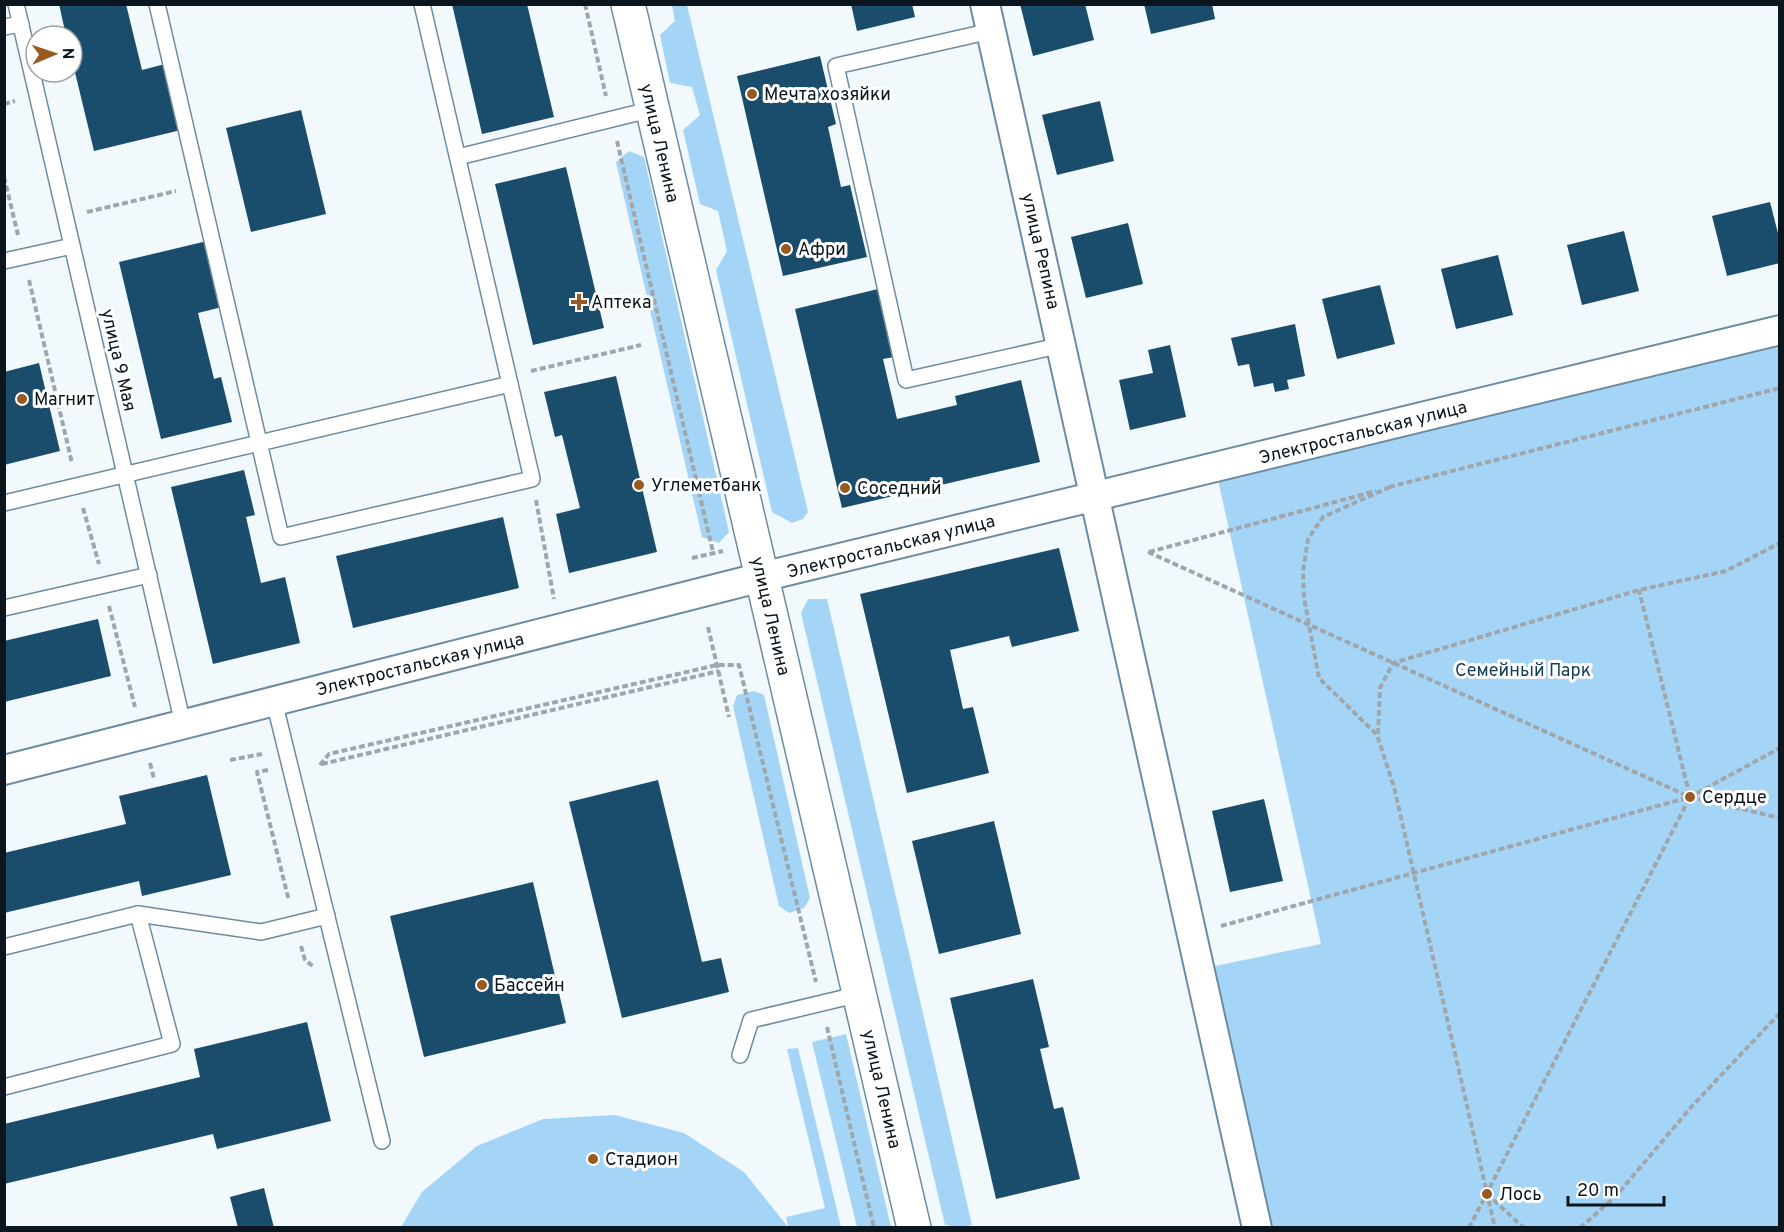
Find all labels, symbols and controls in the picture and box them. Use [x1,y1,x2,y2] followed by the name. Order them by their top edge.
[24,24,84,84] north arrow
[57,47,77,60] text: N
[634,82,683,205] street label: улица Ленина
[764,84,891,107] place label: Мечта хозяйки
[745,87,759,101] marker: Мечта хозяйки
[1015,191,1064,312] street label: улица Репина
[798,239,846,262] place label: Афри
[779,242,793,256] marker: Афри
[591,292,652,315] place label: Аптека
[572,295,586,309] marker: Аптека
[95,307,141,414] street label: улица 9 Мая
[34,389,95,412] place label: Магнит
[15,392,29,406] marker: Магнит
[1257,396,1470,470] street label: Электростальская улица
[651,475,762,498] place label: Углеметбанк
[632,478,646,492] marker: Углеметбанк
[857,478,942,501] place label: Соседний
[838,481,852,495] marker: Соседний
[785,510,998,584] street label: Электростальская улица
[745,555,794,678] street label: улица Ленина
[314,628,527,702] street label: Электростальская улица
[1455,660,1591,683] park label: Семейный Парк
[1702,787,1767,810] place label: Сердце
[1683,790,1697,804] marker: Сердце
[494,975,565,998] place label: Бассейн
[475,978,489,992] marker: Бассейн
[856,1028,905,1151] street label: улица Ленина
[605,1149,678,1172] place label: Стадион
[586,1152,600,1166] marker: Стадион
[1568,1169,1664,1207] scale bar
[1577,1180,1619,1203] text: 20 m
[1499,1184,1542,1207] place label: Лось
[1480,1187,1494,1201] marker: Лось

